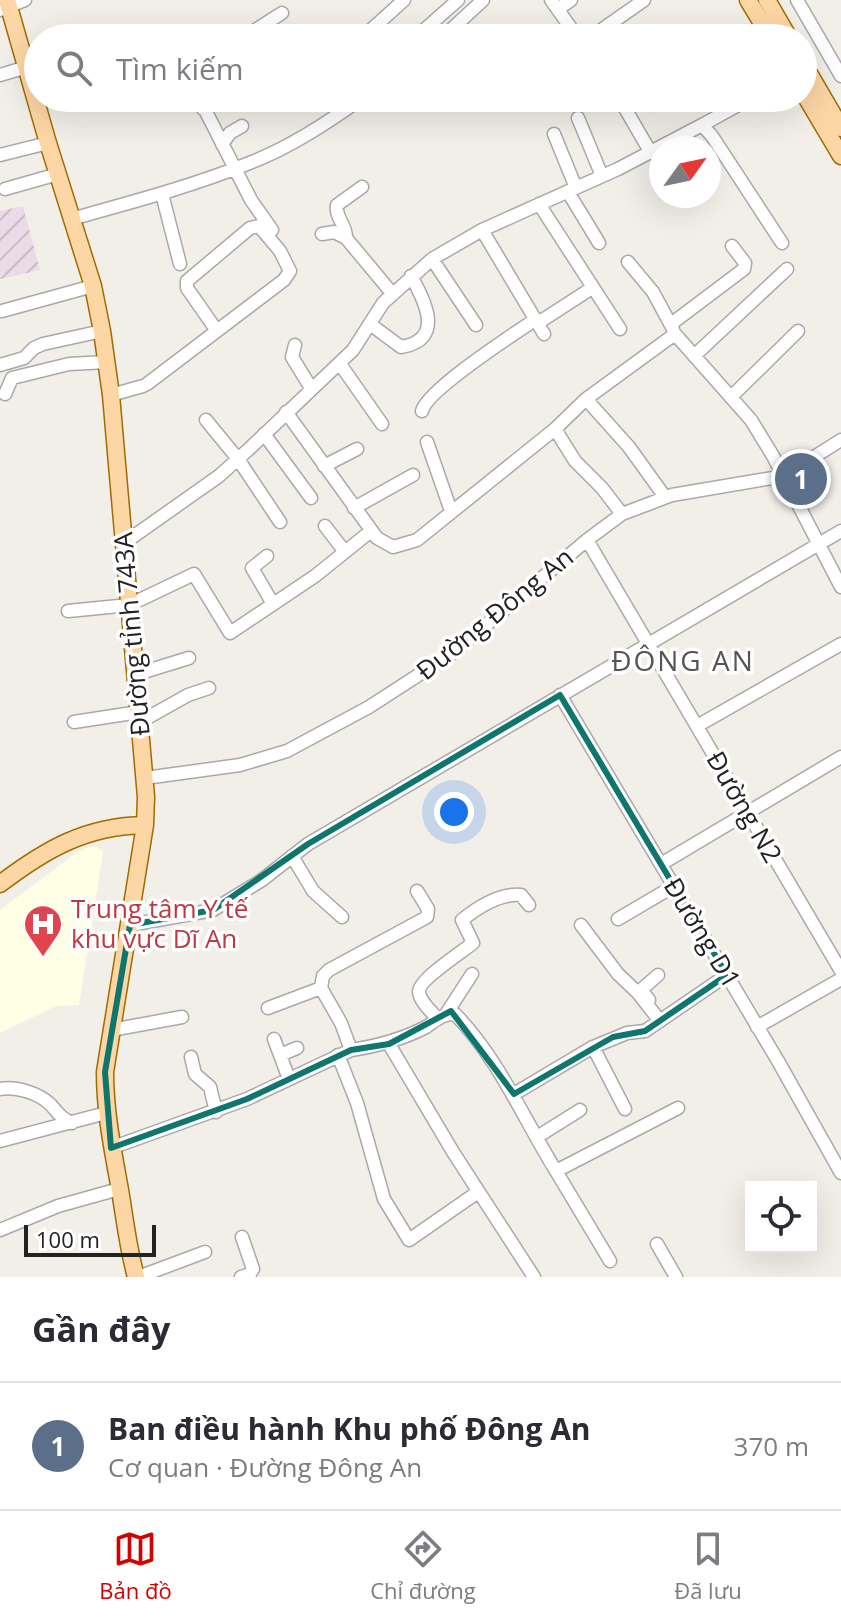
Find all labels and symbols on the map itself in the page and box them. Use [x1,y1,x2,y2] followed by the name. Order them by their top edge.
[649,136,721,208] north arrow
[775,449,827,509] pin: 1
[104,530,158,737] street label: Đường tỉnh 743A
[408,539,580,688] street label: Đường Đông An
[611,641,755,679] district label: ĐÔNG AN
[698,744,791,869] street label: Đường N2
[434,792,474,832] your location
[656,871,750,994] street label: Đường D1
[71,890,249,956] place label: Trung tâm Y tế khu vực Dĩ An
[22,903,64,958] hospital icon: Trung tâm Y tế khu vực Dĩ An
[24,1221,156,1257] scale bar

